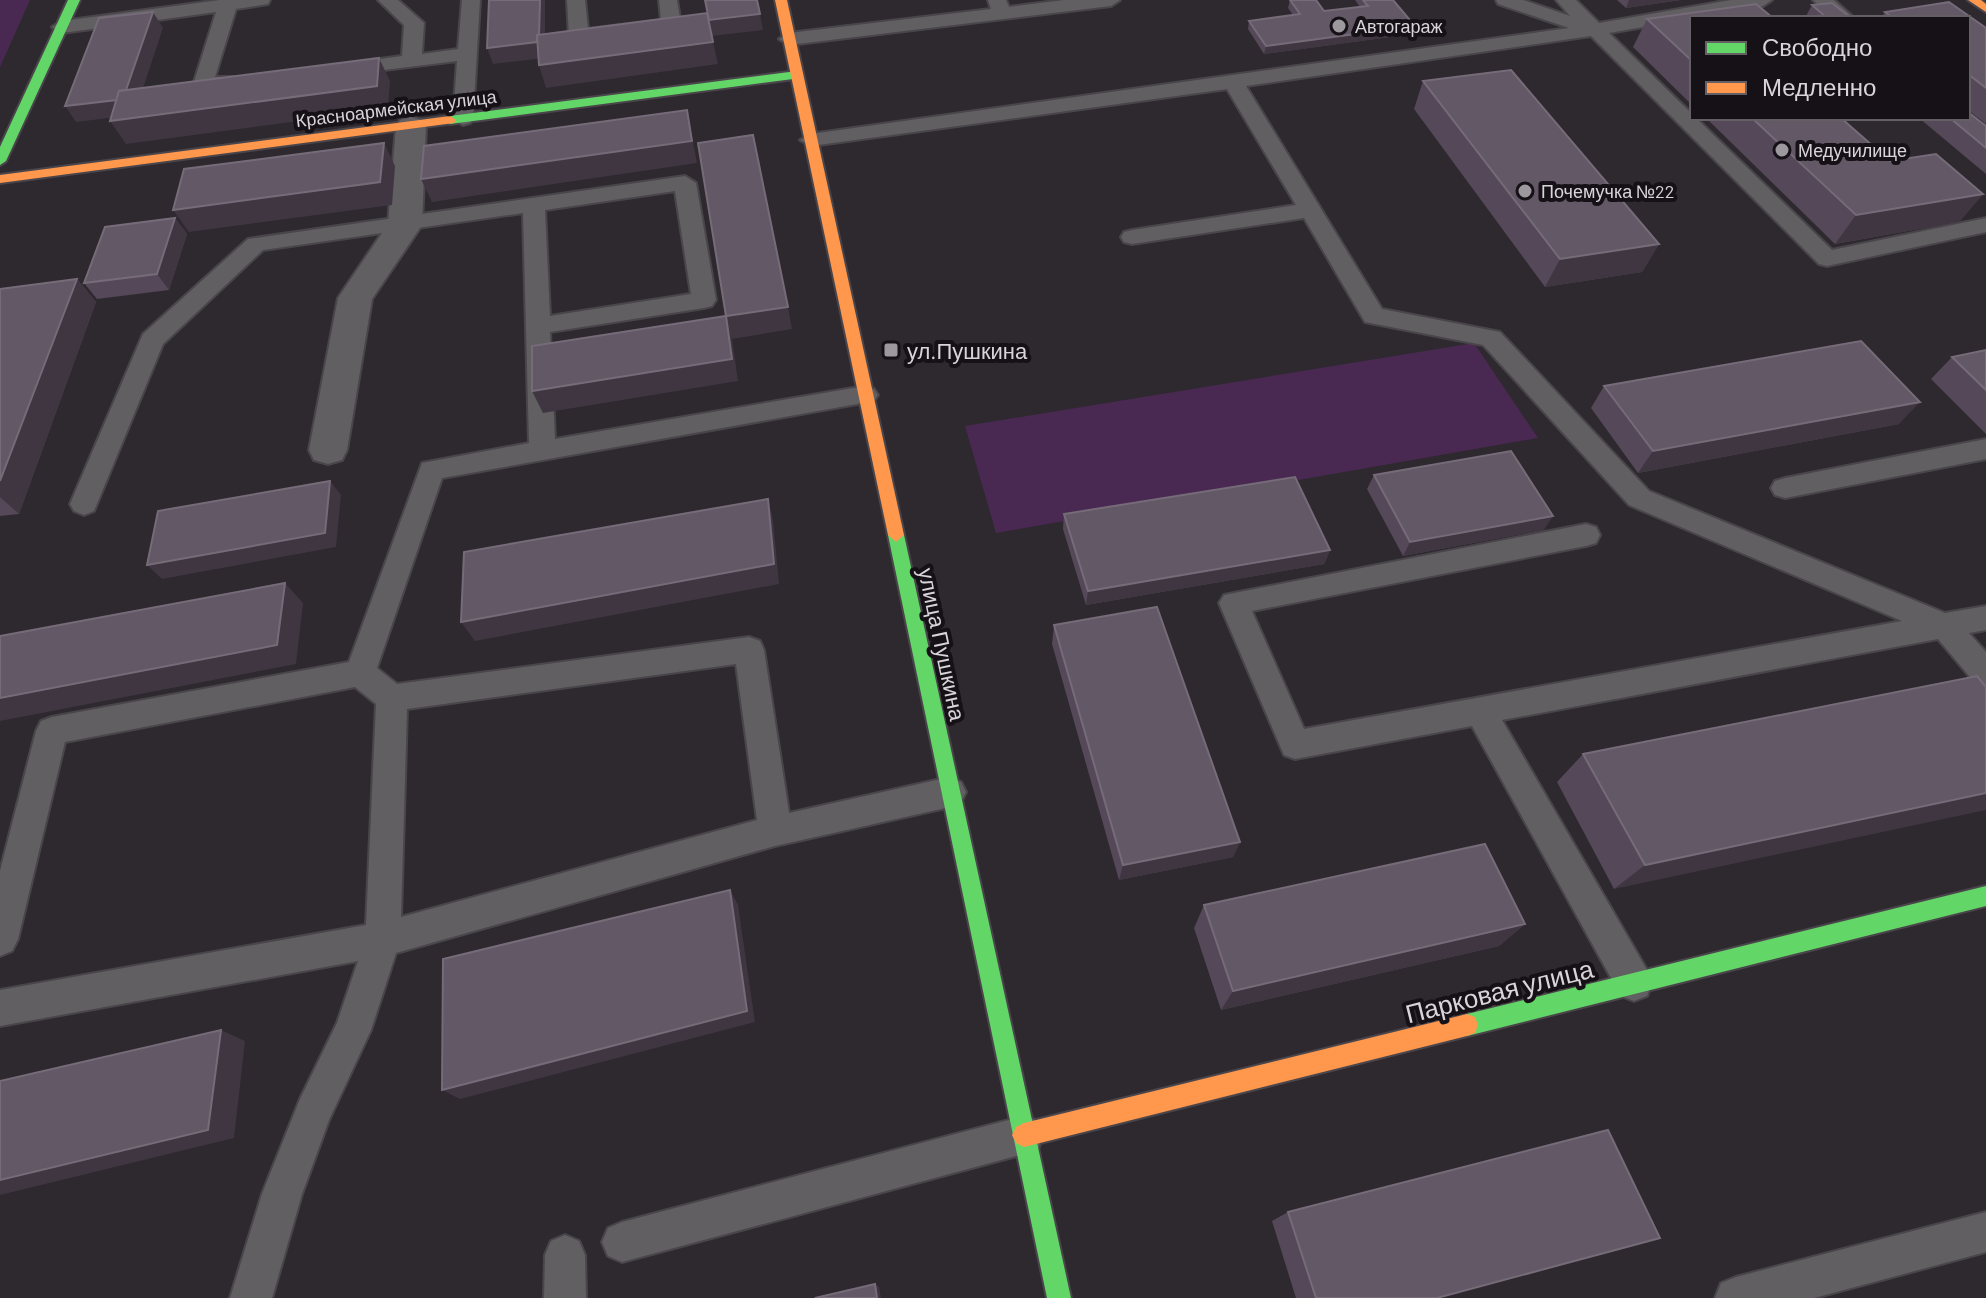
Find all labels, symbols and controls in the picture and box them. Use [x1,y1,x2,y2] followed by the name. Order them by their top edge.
[1355,15,1442,37] place label: Автогараж
[1690,16,1970,120] legend
[1330,17,1348,35] marker: Автогараж
[1762,32,1872,61] text: Свободно
[1762,72,1876,101] text: Медленно
[294,85,499,131] street label: Красноармейская улица
[1798,139,1907,161] place label: Медучилище
[1773,141,1791,159] marker: Медучилище
[1541,180,1674,202] place label: Почемучка №22
[1516,182,1534,200] marker: Почемучка №22
[907,337,1028,364] place label: ул.Пушкина
[882,341,900,359] marker: ул.Пушкина
[913,565,972,724] street label: улица Пушкина
[1402,952,1597,1028] street label: Парковая улица

